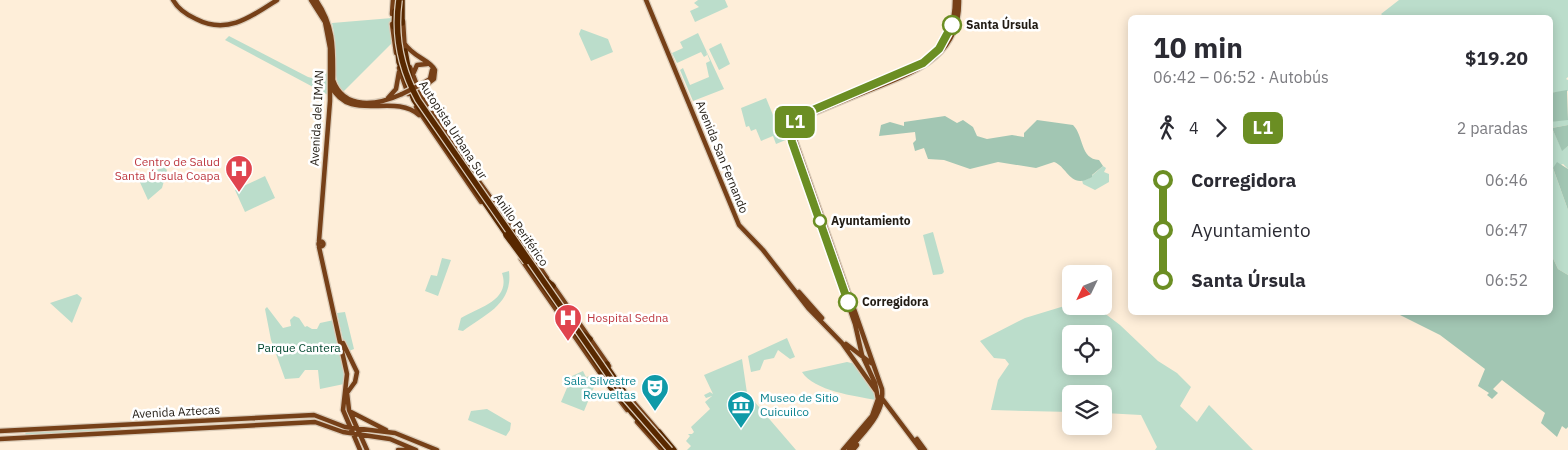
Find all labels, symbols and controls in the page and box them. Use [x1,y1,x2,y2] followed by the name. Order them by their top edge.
[942,15,962,35] marker: Santa Úrsula
[966,16,1039,32] place label: Santa Úrsula
[1153,29,1243,66] text: 10 min
[1465,46,1528,70] text: $19.20
[1153,67,1329,87] text: 06:42 – 06:52 · Autobús
[306,70,327,166] street label: Avenida del IMAN
[416,78,491,182] street label: Autopista Urbana Sur
[693,98,752,216] street label: Avenida San Fernando
[772,106,818,138] line badge: L1
[785,110,805,133] text: L1
[1153,114,1181,142] icon: walk
[1207,114,1235,142] icon: forward
[1253,116,1273,139] text: L1
[1189,118,1199,138] text: 4
[1457,118,1528,138] text: 2 paradas
[115,154,221,183] place label: Centro de Salud Santa Úrsula Coapa
[224,154,254,193] hospital icon: Centro de Salud Santa Úrsula Coapa
[1191,168,1296,192] text: Corregidora
[1485,170,1528,190] text: 06:46
[491,191,552,269] street label: Anillo Periférico
[831,213,911,228] place label: Ayuntamiento
[813,214,827,228] marker: Ayuntamiento
[1191,218,1311,242] text: Ayuntamiento
[1485,220,1528,240] text: 06:47
[1062,265,1112,315] north arrow
[1062,265,1112,435] map controls
[1191,268,1306,292] text: Santa Úrsula
[1485,270,1528,290] text: 06:52
[838,292,858,312] marker: Corregidora
[862,294,929,309] place label: Corregidora
[553,303,583,342] hospital icon: Hospital Sedna
[587,310,669,325] place label: Hospital Sedna
[1062,325,1112,375] button: locate
[257,340,341,355] park label: Parque Cantera
[564,373,636,402] place label: Sala Silvestre Revueltas
[640,373,670,412] theatre icon: Sala Silvestre Revueltas
[1062,385,1112,435] button: layers
[726,390,756,429] museum icon: Museo de Sitio Cuicuilco
[760,390,839,419] place label: Museo de Sitio Cuicuilco
[131,402,221,421] street label: Avenida Aztecas

